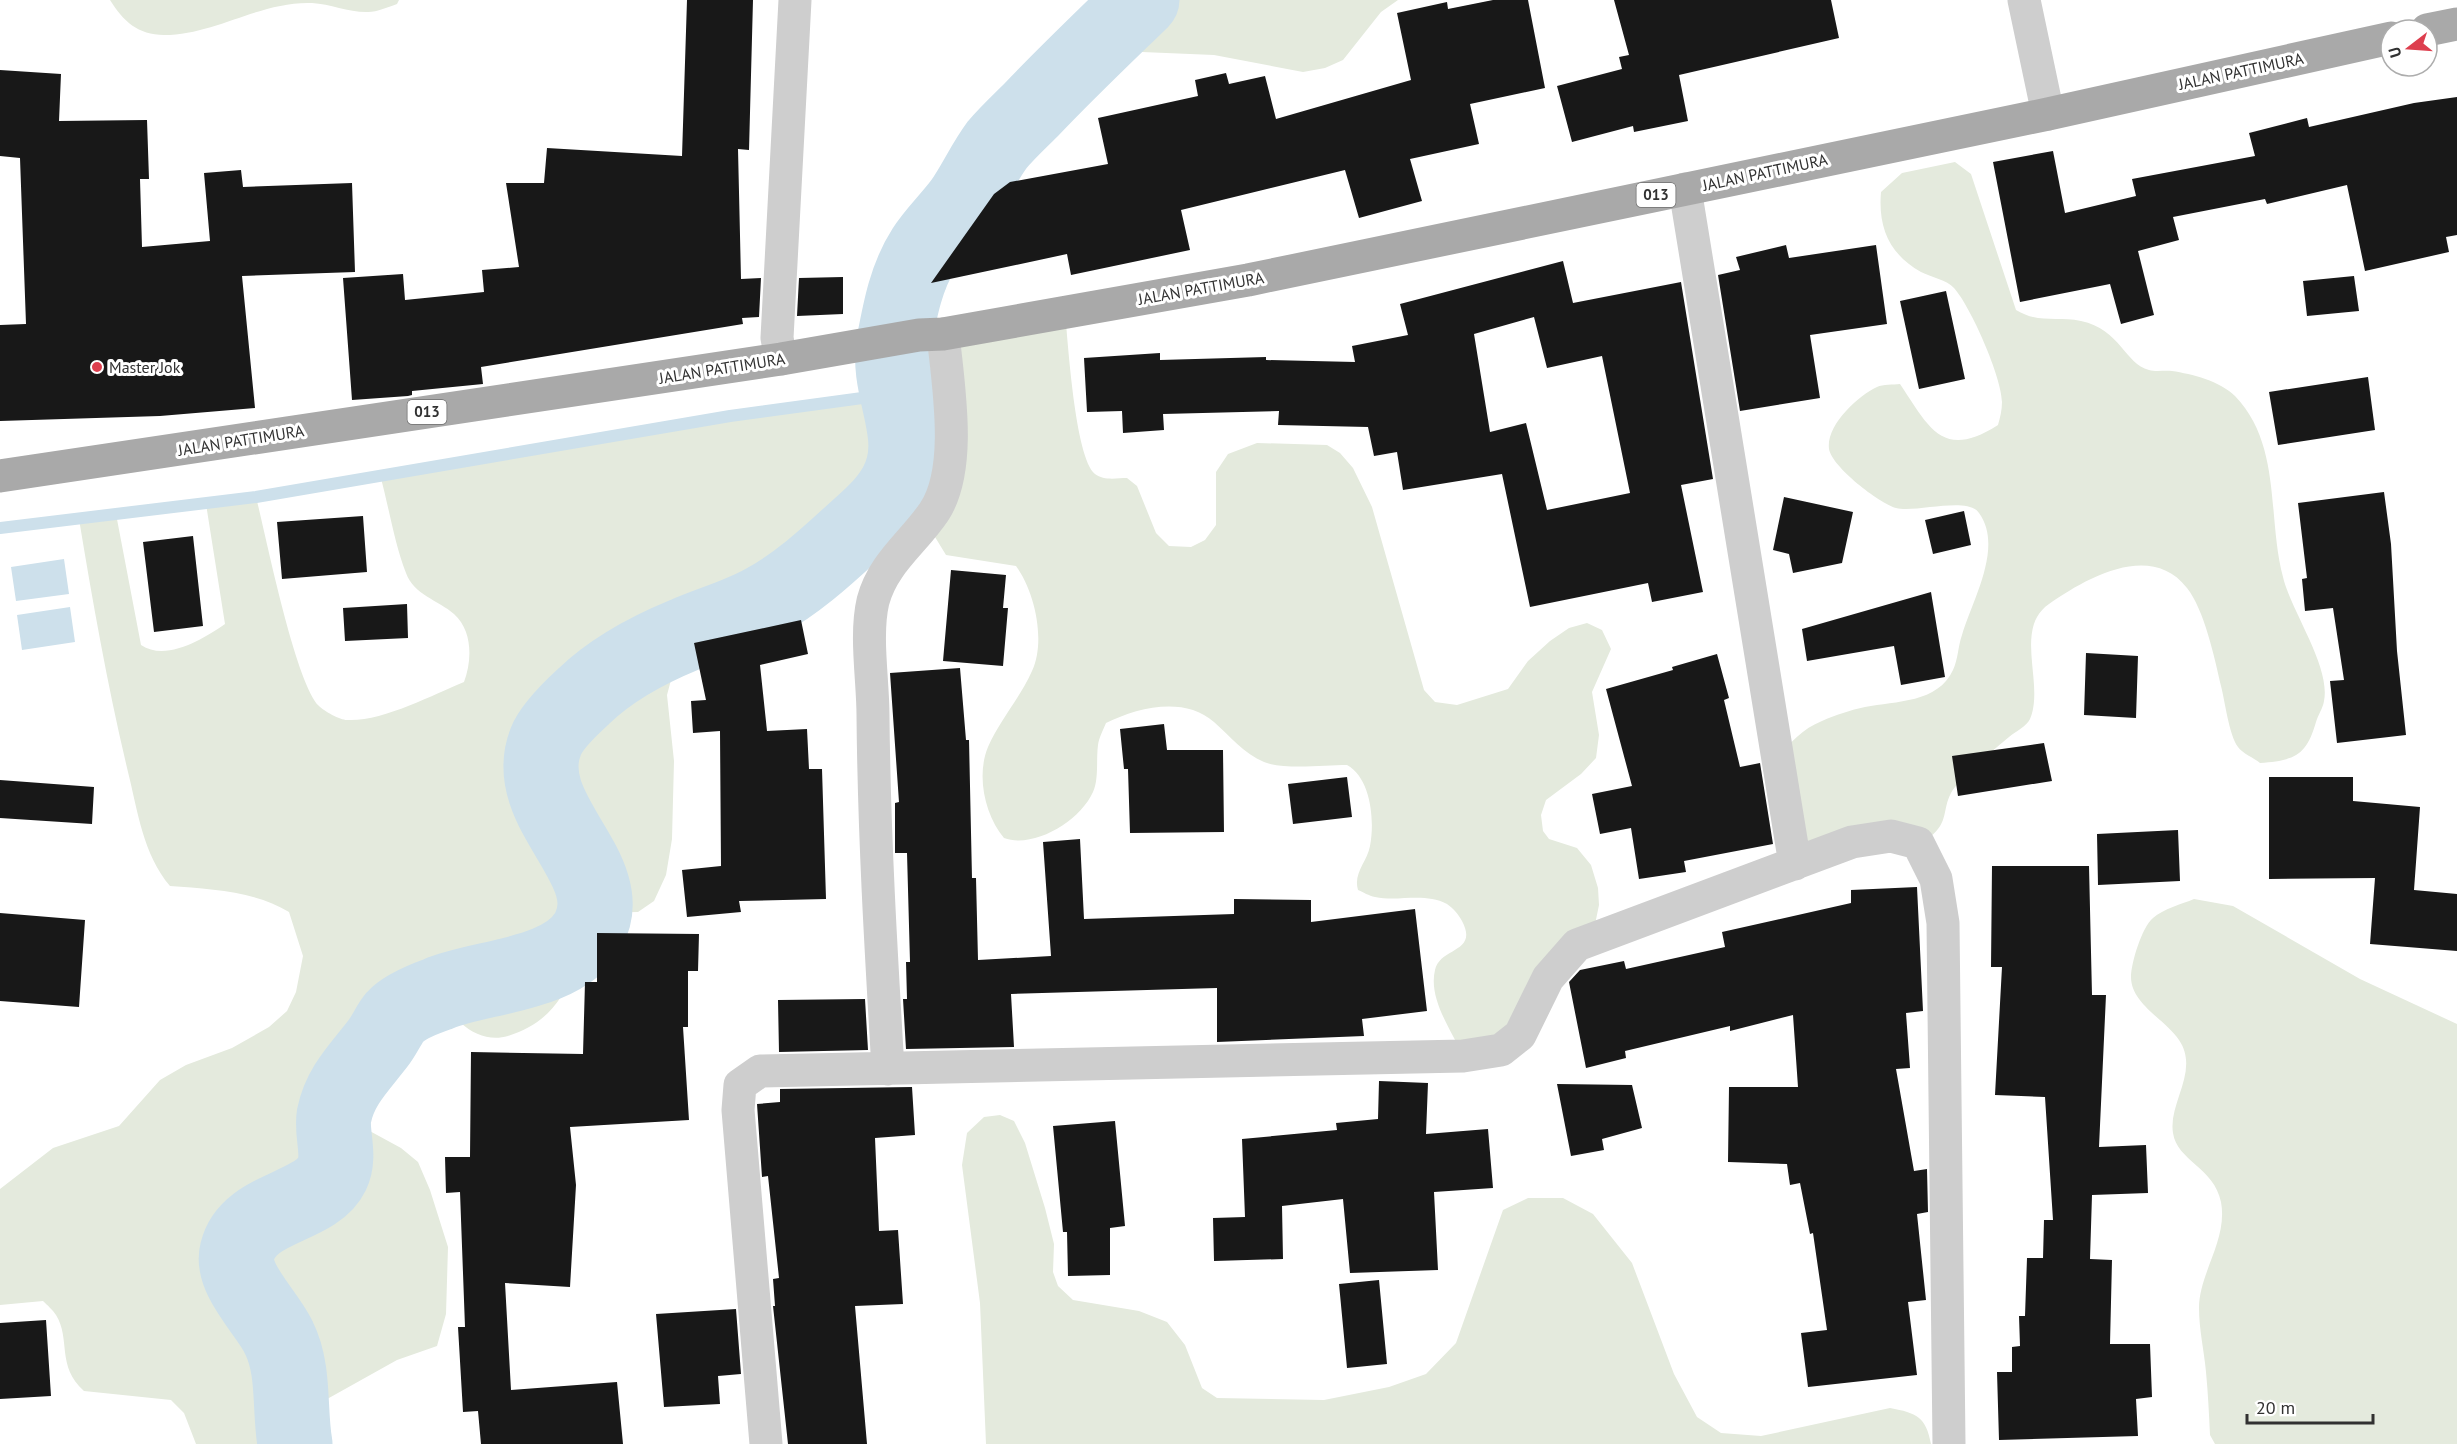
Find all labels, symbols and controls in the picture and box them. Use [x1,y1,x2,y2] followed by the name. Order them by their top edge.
[2379,18,2439,78] north arrow
[2384,45,2406,60] text: U
[2176,48,2306,94] street label: JALAN PATTIMURA
[1700,149,1830,195] street label: JALAN PATTIMURA
[1636,183,1676,207] road number: 013
[1136,267,1266,309] street label: JALAN PATTIMURA
[657,348,787,388] street label: JALAN PATTIMURA
[109,357,181,377] place label: Master Jok
[90,360,104,374] marker: Master Jok
[408,400,446,424] road number: 013
[176,420,306,460] street label: JALAN PATTIMURA
[2247,1387,2373,1425] scale bar
[2256,1396,2295,1419] text: 20 m

